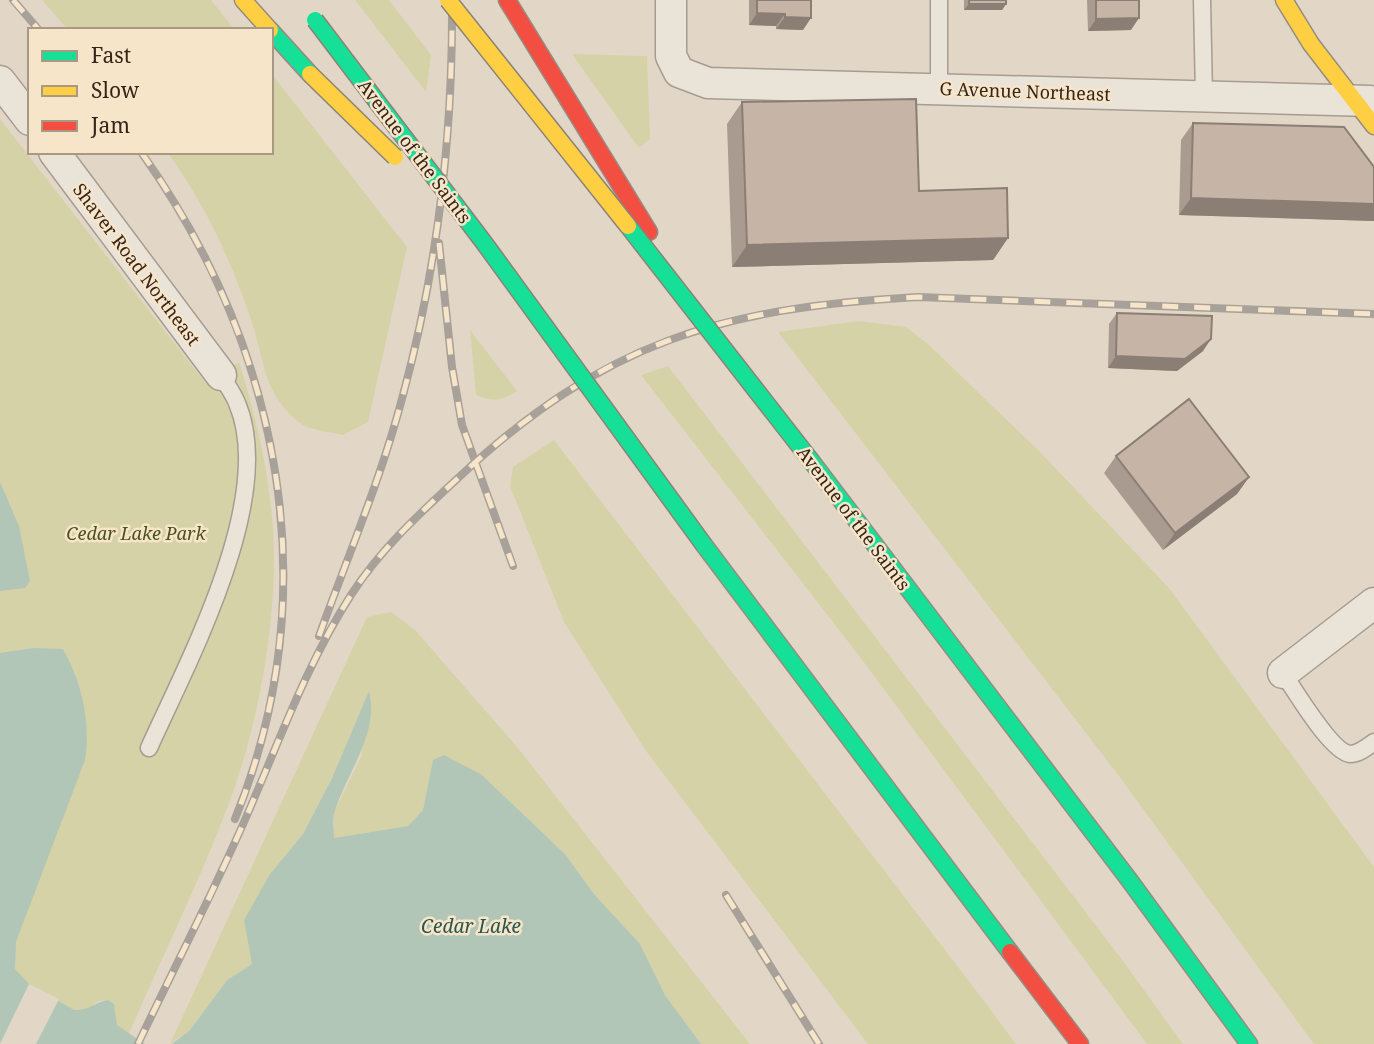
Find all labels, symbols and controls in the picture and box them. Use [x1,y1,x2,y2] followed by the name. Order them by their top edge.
[28,28,273,154] legend
[91,41,131,69] text: Fast
[353,74,477,228] street label: Avenue of the Saints
[91,76,140,104] text: Slow
[939,76,1111,106] street label: G Avenue Northeast
[90,111,130,139] text: Jam
[68,178,206,350] street label: Shaver Road Northeast
[792,441,916,595] street label: Avenue of the Saints
[66,521,206,545] park label: Cedar Lake Park
[421,913,521,939] water label: Cedar Lake

